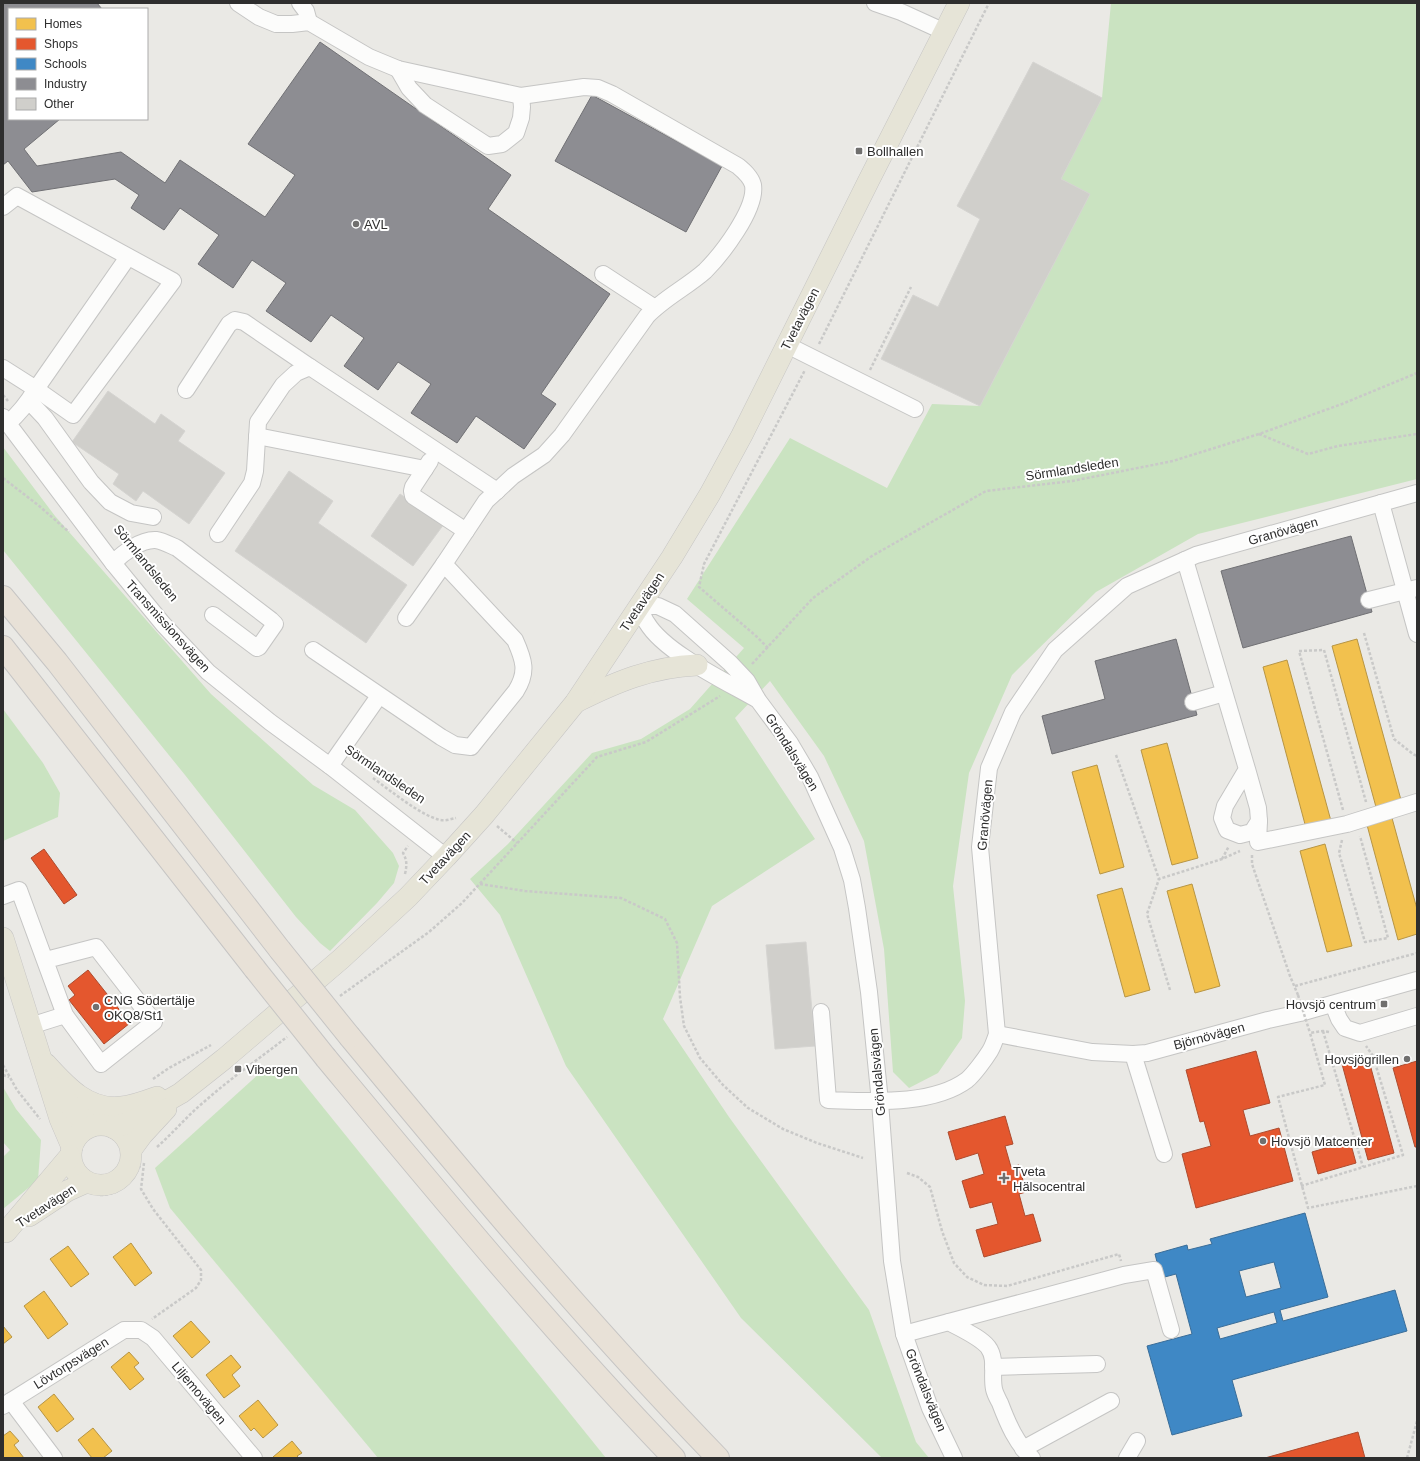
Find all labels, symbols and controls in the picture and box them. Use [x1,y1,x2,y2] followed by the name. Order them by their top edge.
[8,8,148,120] legend
[44,17,82,31] text: Homes
[44,37,78,51] text: Shops
[44,57,87,71] text: Schools
[44,77,87,91] text: Industry
[44,97,74,111] text: Other
[867,144,923,159] place label: Bollhallen
[854,146,864,156] marker: Bollhallen
[364,217,388,232] place label: AVL
[351,219,361,229] marker: AVL
[778,285,822,353] street label: Tvetavägen
[1024,454,1120,484] street label: Sörmlandsleden
[1247,514,1319,548] street label: Granövägen
[111,522,181,604] street label: Sörmlandsleden
[617,570,667,634] street label: Tvetavägen
[123,577,213,675] street label: Transmissionsvägen
[762,711,822,793] street label: Gröndalsvägen
[342,742,428,806] street label: Sörmlandsleden
[974,779,996,851] street label: Granövägen
[416,828,474,888] street label: Tvetavägen
[104,993,195,1023] place label: CNG Södertälje OKQ8/St1
[1286,997,1376,1012] place label: Hovsjö centrum
[1379,999,1389,1009] marker: Hovsjö centrum
[91,1002,101,1012] marker: CNG Södertälje OKQ8/St1
[1172,1019,1246,1053] street label: Björnövägen
[866,1027,888,1117] street label: Gröndalsvägen
[1325,1052,1399,1067] place label: Hovsjögrillen
[1402,1054,1412,1064] marker: Hovsjögrillen
[246,1062,298,1077] place label: Vibergen
[233,1064,243,1074] marker: Vibergen
[1271,1134,1373,1149] place label: Hovsjö Matcenter
[1258,1136,1268,1146] marker: Hovsjö Matcenter
[1013,1164,1085,1194] place label: Tveta Hälsocentral
[998,1172,1010,1184] marker: Tveta Hälsocentral
[13,1181,79,1231] street label: Tvetavägen
[31,1334,111,1392] street label: Lövtorpsvägen
[903,1346,949,1434] street label: Gröndalsvägen
[169,1359,229,1427] street label: Liljemovägen

